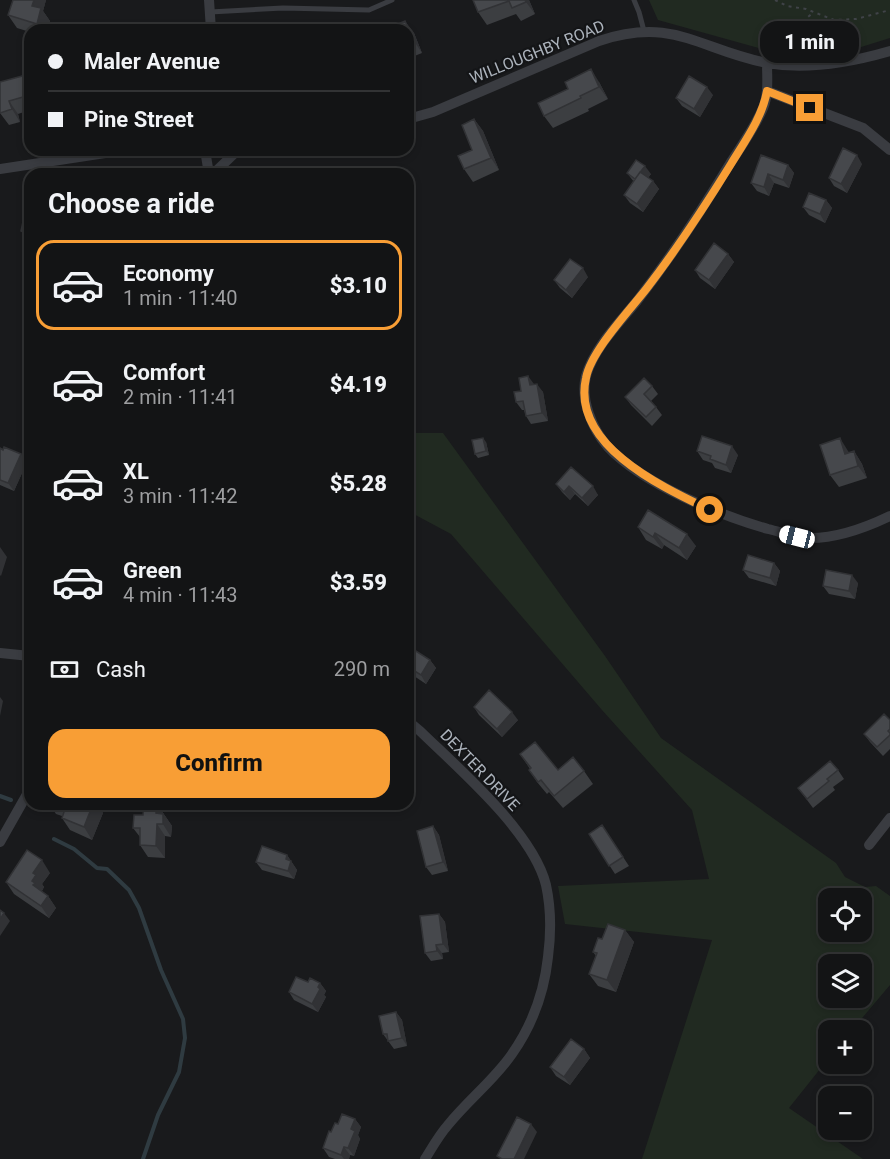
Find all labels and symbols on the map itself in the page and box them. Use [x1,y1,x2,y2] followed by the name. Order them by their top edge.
[467,16,607,88] street label: WILLOUGHBY ROAD
[760,21,860,63] callout: 1 min
[796,94,823,121] route end
[696,496,723,523] route start
[777,524,817,550] car
[436,725,524,815] street label: DEXTER DRIVE

